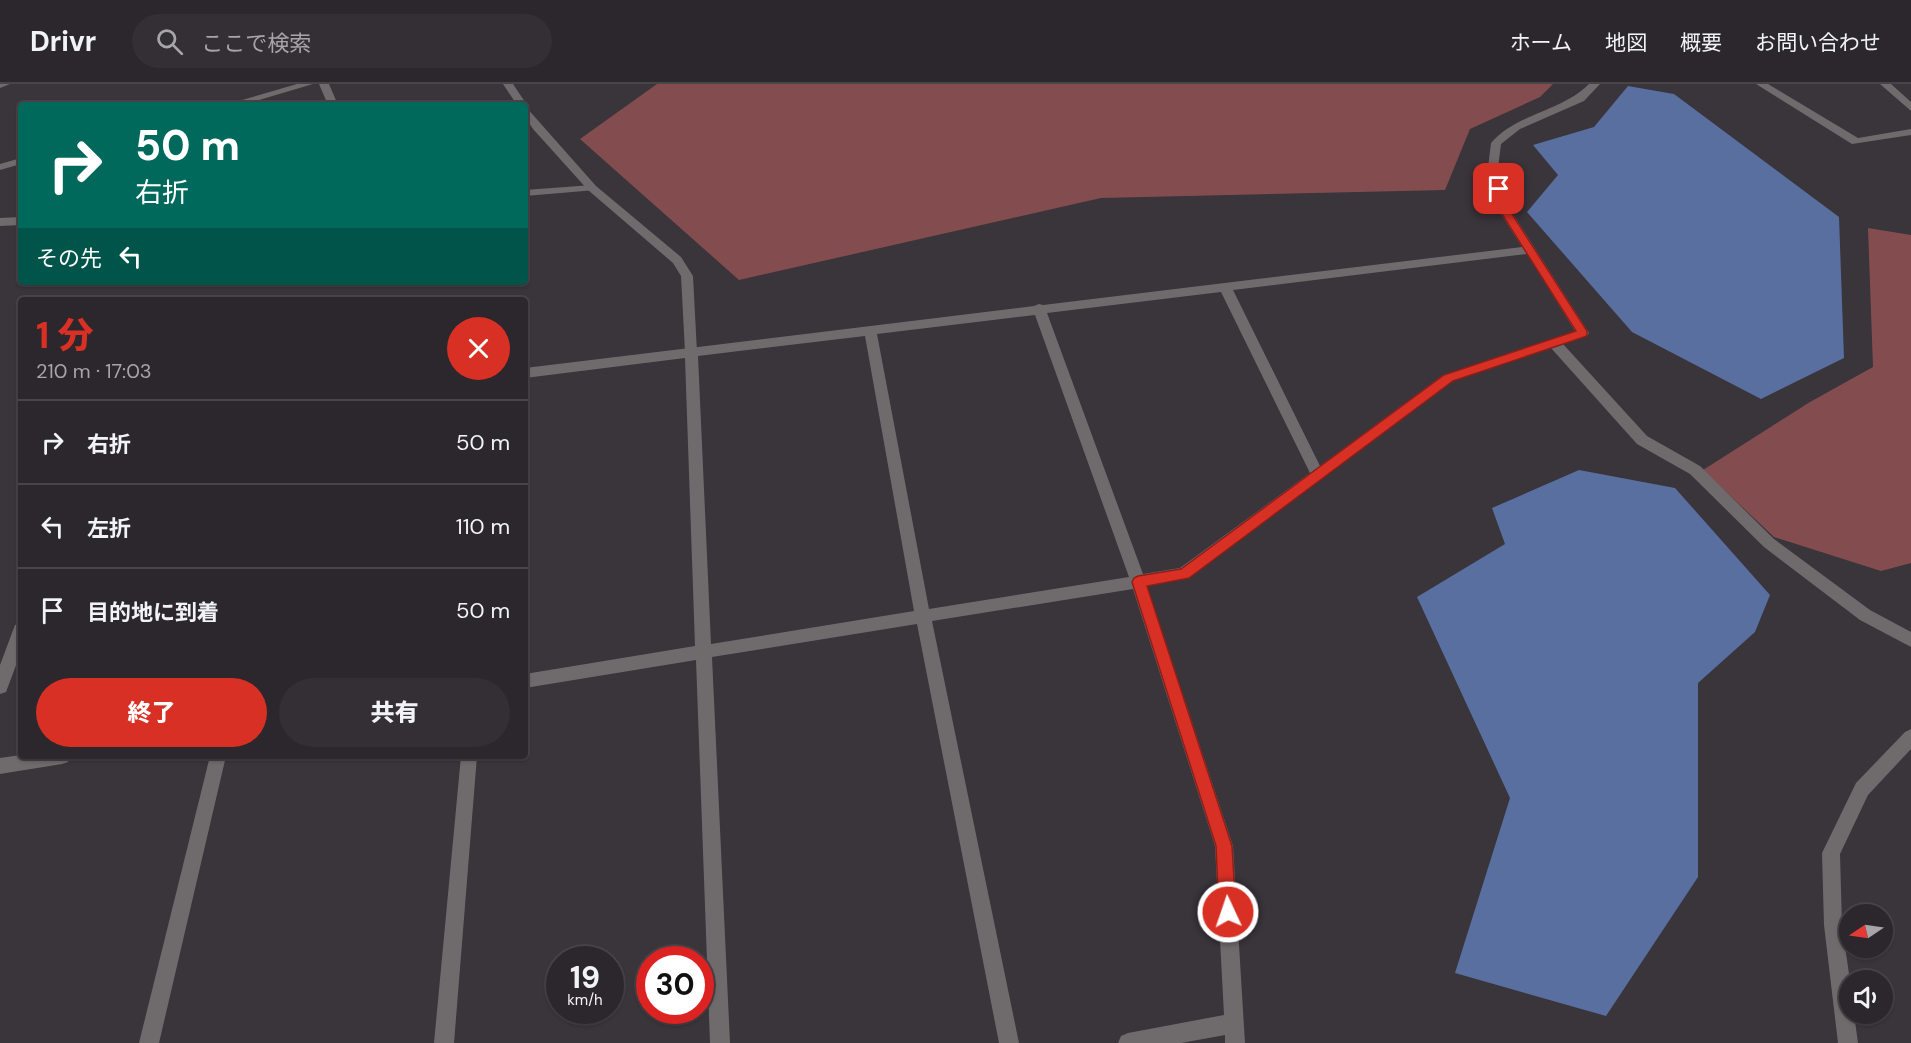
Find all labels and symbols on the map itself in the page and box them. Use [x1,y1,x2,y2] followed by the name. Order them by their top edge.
[1473,163,1524,214] pin
[1196,880,1260,944] position arrow
[1839,904,1893,958] north arrow
[636,946,714,1024] speed limit sign: 30

